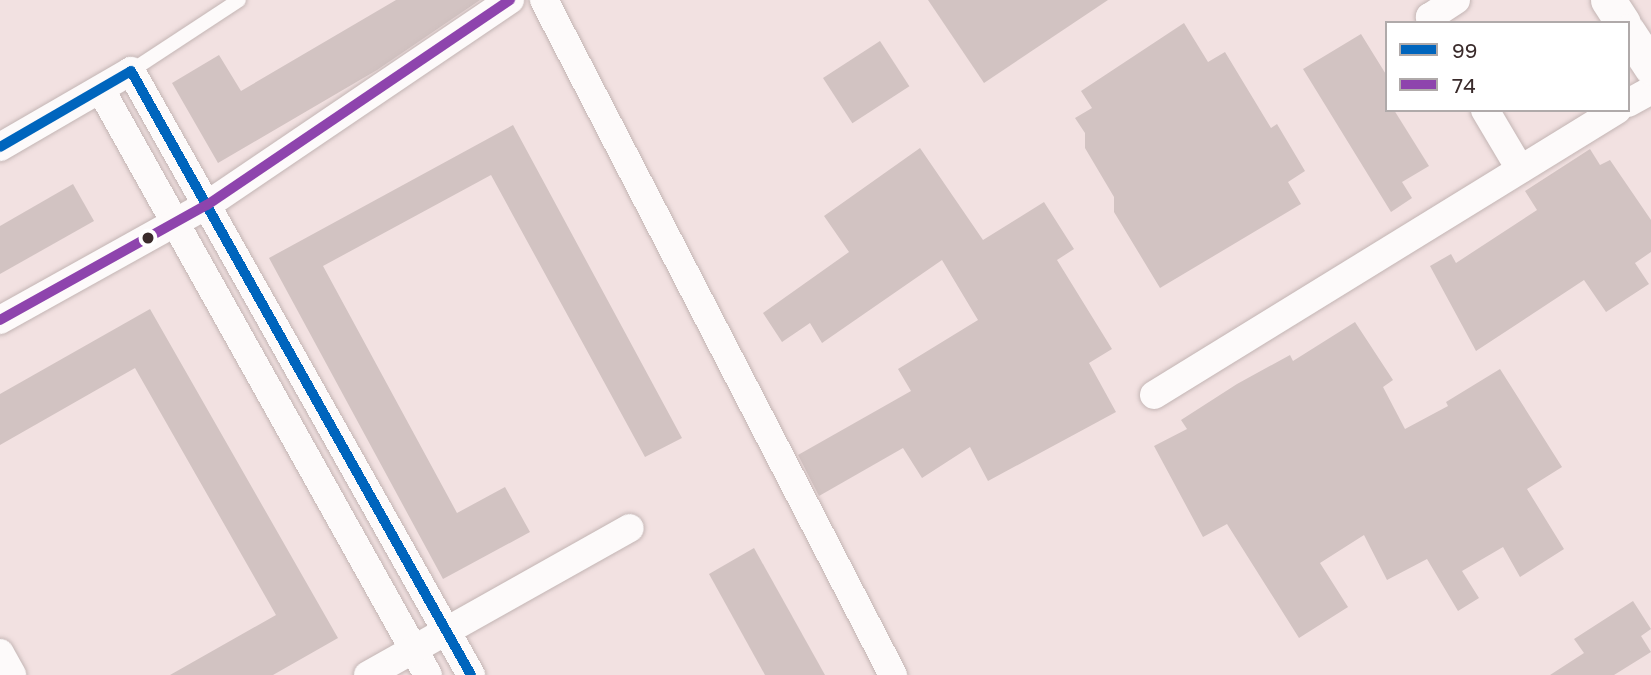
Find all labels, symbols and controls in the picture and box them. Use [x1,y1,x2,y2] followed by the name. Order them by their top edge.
[1385,21,1630,112] legend
[1452,37,1477,63] text: 99
[1452,72,1476,98] text: 74
[141,231,155,245] unlabelled marker

